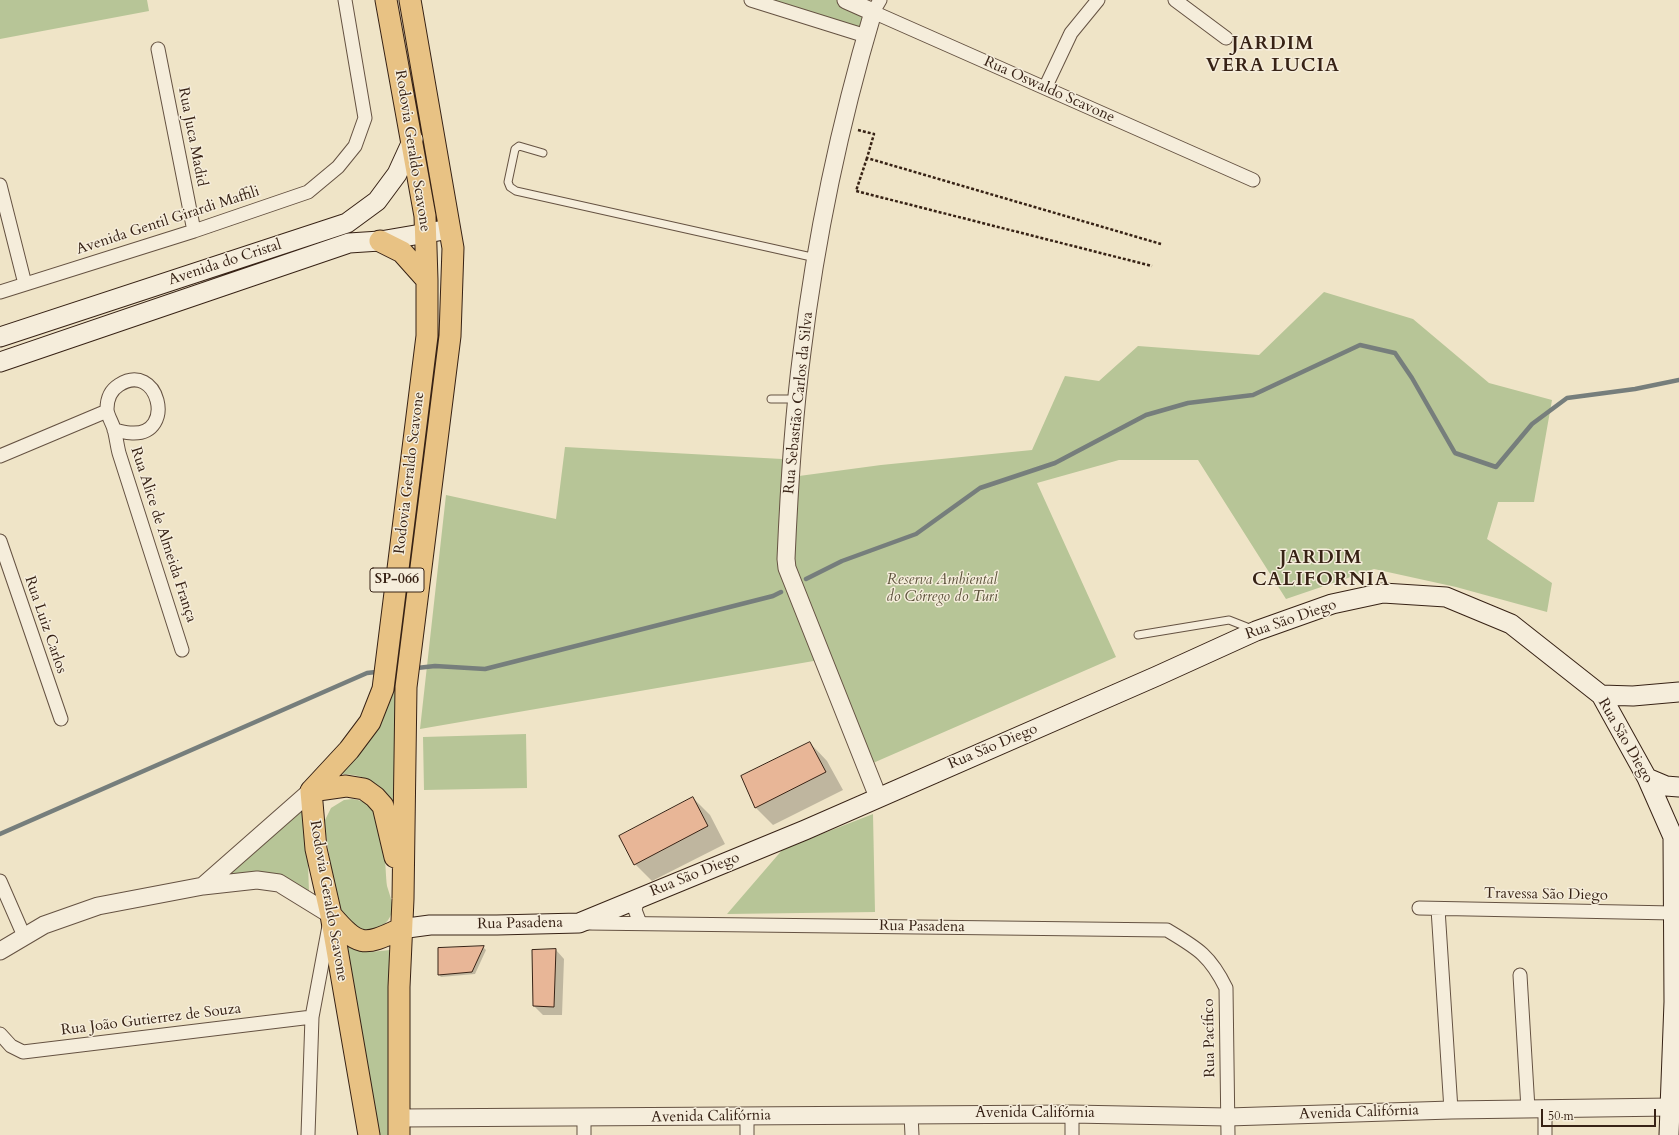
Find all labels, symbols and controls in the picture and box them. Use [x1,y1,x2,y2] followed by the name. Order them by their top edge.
[1206,34,1340,78] district label: JARDIM VERA LUCIA
[981,53,1117,127] street label: Rua Oswaldo Scavone
[390,69,434,233] street label: Rodovia Geraldo Scavone
[174,86,210,188] street label: Rua Juca Madid
[74,183,262,259] street label: Avenida Gentil Girardi Maffili
[166,236,284,290] street label: Avenida do Cristal
[780,311,818,495] street label: Rua Sebastião Carlos da Silva
[391,391,429,555] street label: Rodovia Geraldo Scavone
[126,445,200,625] street label: Rua Alice de Almeida França
[1252,548,1390,592] district label: JARDIM CALIFORNIA
[370,568,424,592] road number: SP-066
[886,572,998,607] park label: Reserva Ambiental do Córrego do Turi
[20,574,70,676] street label: Rua Luiz Carlos
[1243,596,1339,644] street label: Rua São Diego
[1593,695,1657,787] street label: Rua São Diego
[946,720,1040,774] street label: Rua São Diego
[305,819,351,983] street label: Rodovia Geraldo Scavone
[648,849,742,901] street label: Rua São Diego
[1484,885,1608,905] street label: Travessa São Diego
[477,914,563,934] street label: Rua Pasadena
[879,917,965,937] street label: Rua Pasadena
[1200,998,1220,1078] street label: Rua Pacífico
[60,1000,242,1040] street label: Rua João Gutierrez de Souza
[1543,1101,1658,1127] scale bar
[1299,1102,1419,1124] street label: Avenida Califórnia
[975,1105,1095,1123] street label: Avenida Califórnia
[651,1107,771,1127] street label: Avenida Califórnia
[1548,1108,1574,1124] text: 50 m

